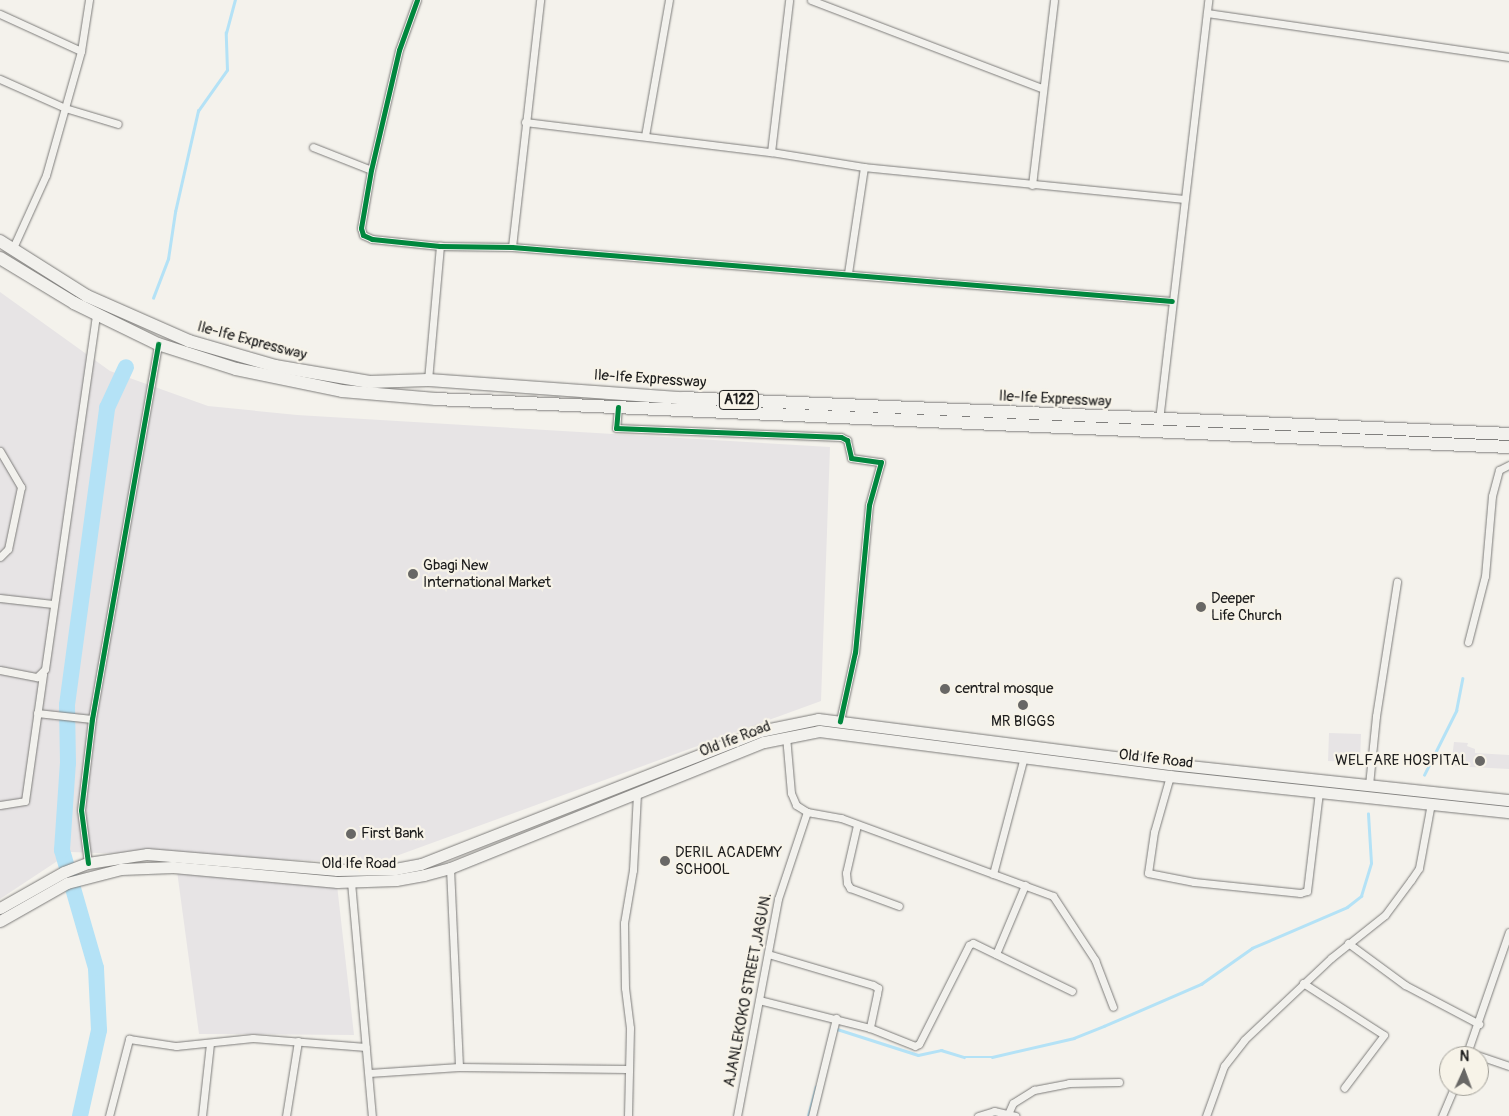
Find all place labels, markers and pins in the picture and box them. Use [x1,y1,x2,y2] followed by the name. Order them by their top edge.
[423,556,551,591] place label: Gbagi New International Market
[407,568,419,580] marker: Gbagi New International Market
[1211,589,1282,624] place label: Deeper Life Church
[1195,601,1207,613] marker: Deeper Life Church
[955,680,1053,698] place label: central mosque
[939,683,951,695] marker: central mosque
[1017,699,1029,711] marker: MR BIGGS
[991,713,1055,731] place label: MR BIGGS
[1335,752,1469,770] place label: WELFARE HOSPITAL
[1473,754,1487,768] marker: WELFARE HOSPITAL
[361,825,424,843] place label: First Bank
[345,828,357,840] marker: First Bank
[675,843,782,878] place label: DERIL ACADEMY SCHOOL
[659,855,671,867] marker: DERIL ACADEMY SCHOOL

